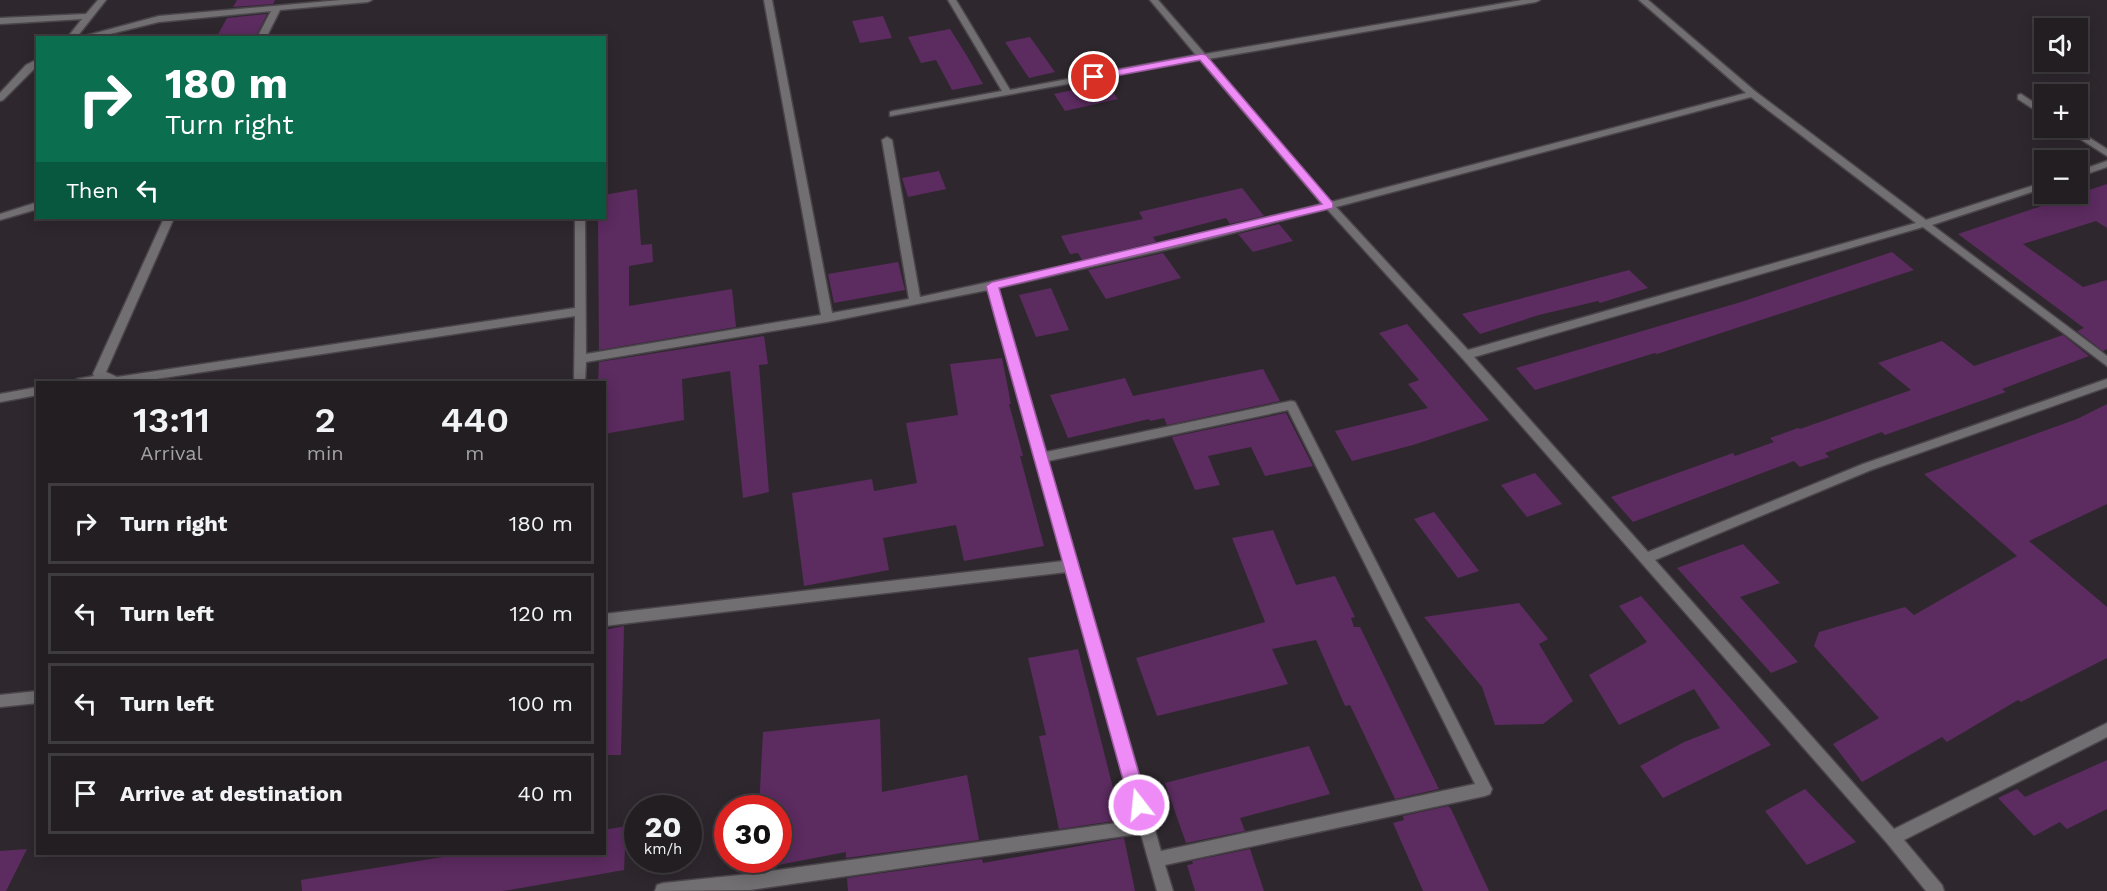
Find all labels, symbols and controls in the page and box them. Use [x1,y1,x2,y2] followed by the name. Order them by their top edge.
[2034,18,2088,204] map controls
[2034,18,2088,72] button: sound
[1068,51,1119,102] pin
[165,59,288,108] text: 180 m
[66,60,144,138] icon: right
[1077,60,1110,93] icon: arrive
[2034,84,2088,138] button: +
[165,109,294,141] text: Turn right
[2034,150,2088,204] button: −
[131,174,164,207] icon: left
[66,178,119,203] text: Then
[133,399,210,441] text: 13:11
[315,399,336,441] text: 2
[441,399,509,441] text: 440
[140,441,203,465] text: Arrival
[307,441,344,465] text: min
[465,441,484,465] text: m
[69,507,102,540] icon: right
[120,511,227,536] text: Turn right
[509,511,573,536] text: 180 m
[69,597,102,630] icon: left
[120,601,214,626] text: Turn left
[509,601,573,626] text: 120 m
[69,687,102,720] icon: left
[120,691,214,716] text: Turn left
[509,691,573,716] text: 100 m
[1107,773,1171,837] position arrow
[69,777,102,810] icon: arrive
[120,781,343,806] text: Arrive at destination
[517,781,573,806] text: 40 m
[714,795,792,873] speed limit sign: 30
[644,809,682,844] text: 20
[644,840,682,858] text: km/h

